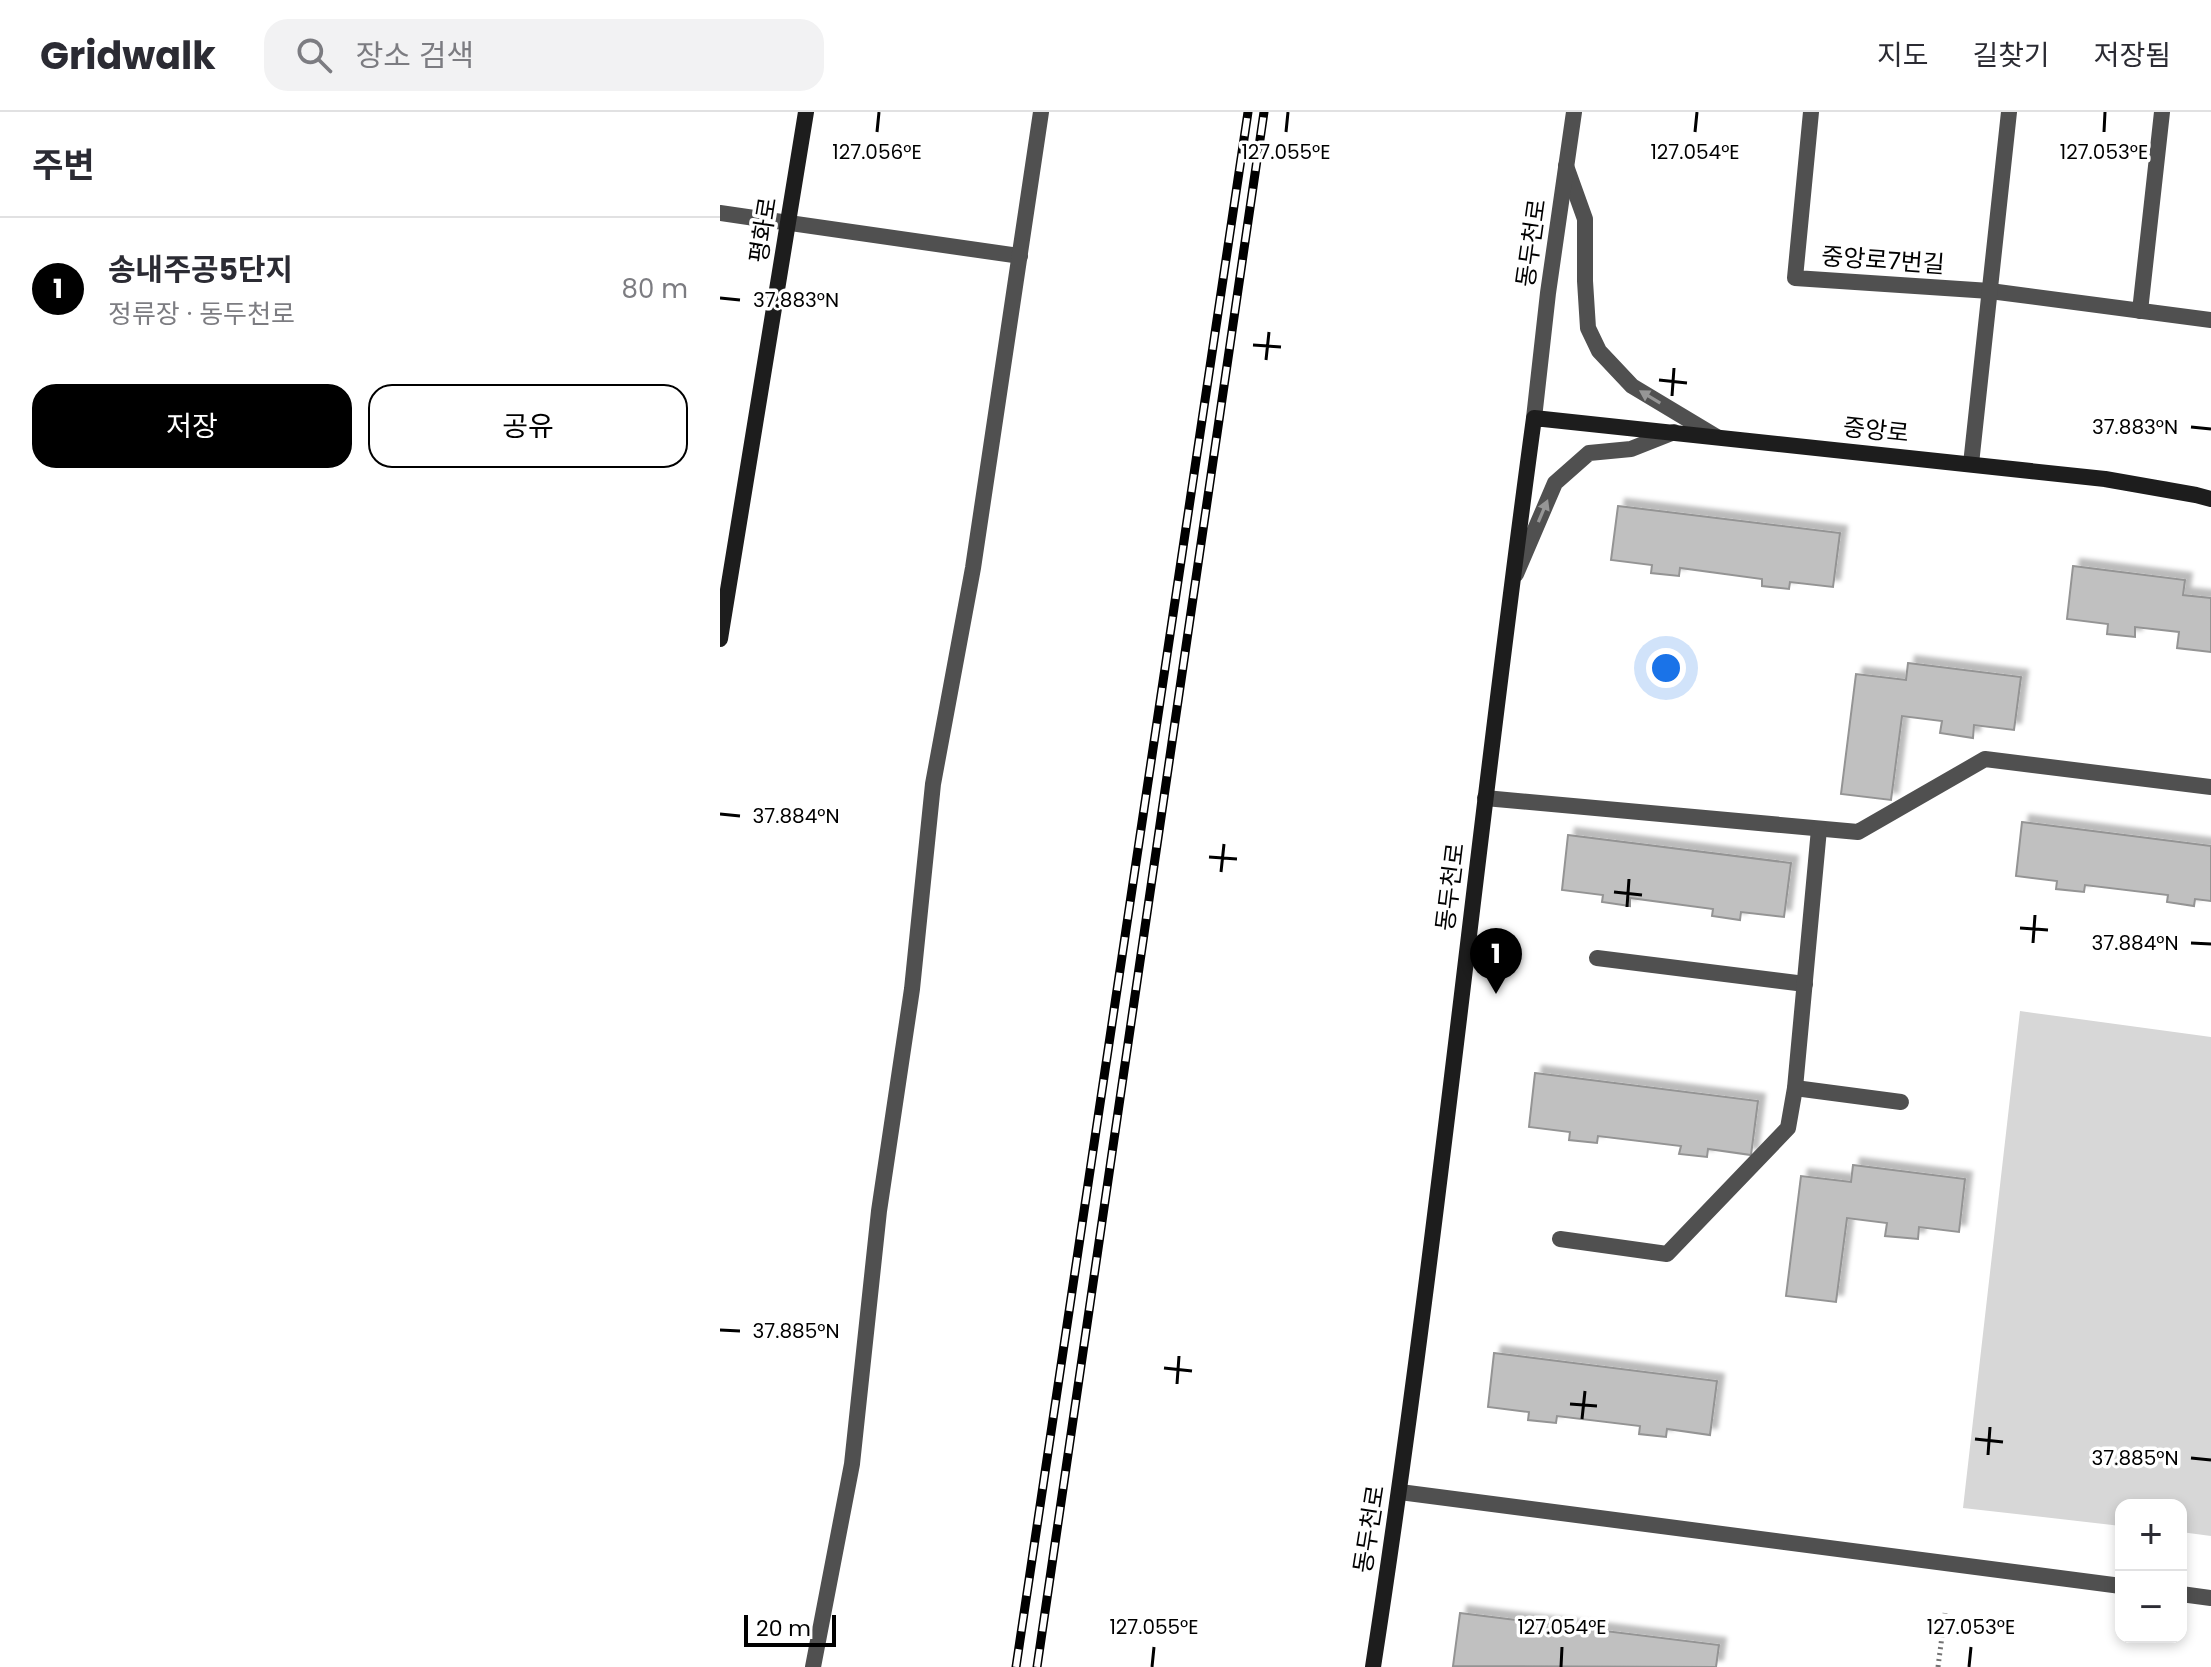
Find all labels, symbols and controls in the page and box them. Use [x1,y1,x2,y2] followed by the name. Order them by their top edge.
[264,19,824,91] search box
[40,29,216,82] text: Gridwalk
[292,33,336,77] icon: search
[356,34,474,77] text: 장소 검색
[1877,36,1928,75] text: 지도
[1972,36,2050,75] text: 길찾기
[2094,36,2171,75] text: 저장됨
[832,138,922,166] text: 127.056°E
[1241,138,1331,166] text: 127.055°E
[1650,138,1740,166] text: 127.054°E
[2060,138,2148,166] text: 127.053°E
[32,141,95,189] text: 주변
[742,195,784,265] street label: 평화로
[1509,197,1553,289] street label: 동두천로
[1820,239,1946,281] street label: 중앙로7번길
[108,248,293,291] text: 송내주공5단지
[53,271,63,307] text: 1
[622,271,688,307] text: 80 m
[753,286,839,314] text: 37.883°N
[108,296,295,332] text: 정류장 · 동두천로
[32,384,352,468] button: 저장
[368,384,688,468] button: 공유
[1639,390,1661,404] one-way arrow
[1841,410,1911,450] street label: 중앙로
[2092,413,2178,441] text: 37.883°N
[1537,499,1550,523] one-way arrow
[1646,648,1686,688] your location
[753,802,839,830] text: 37.884°N
[1428,841,1472,933] street label: 동두천로
[1470,928,1522,994] pin: 1
[2092,929,2178,957] text: 37.884°N
[753,1317,839,1345] text: 37.885°N
[2092,1444,2178,1472] text: 37.885°N
[1346,1483,1392,1575] street label: 동두천로
[2115,1499,2187,1643] map controls
[2115,1499,2187,1571] button: +
[2115,1571,2187,1643] button: −
[744,1611,836,1647] scale bar
[756,1613,811,1644] text: 20 m
[1109,1613,1199,1641] text: 127.055°E
[1517,1613,1607,1641] text: 127.054°E
[1927,1613,2015,1641] text: 127.053°E

